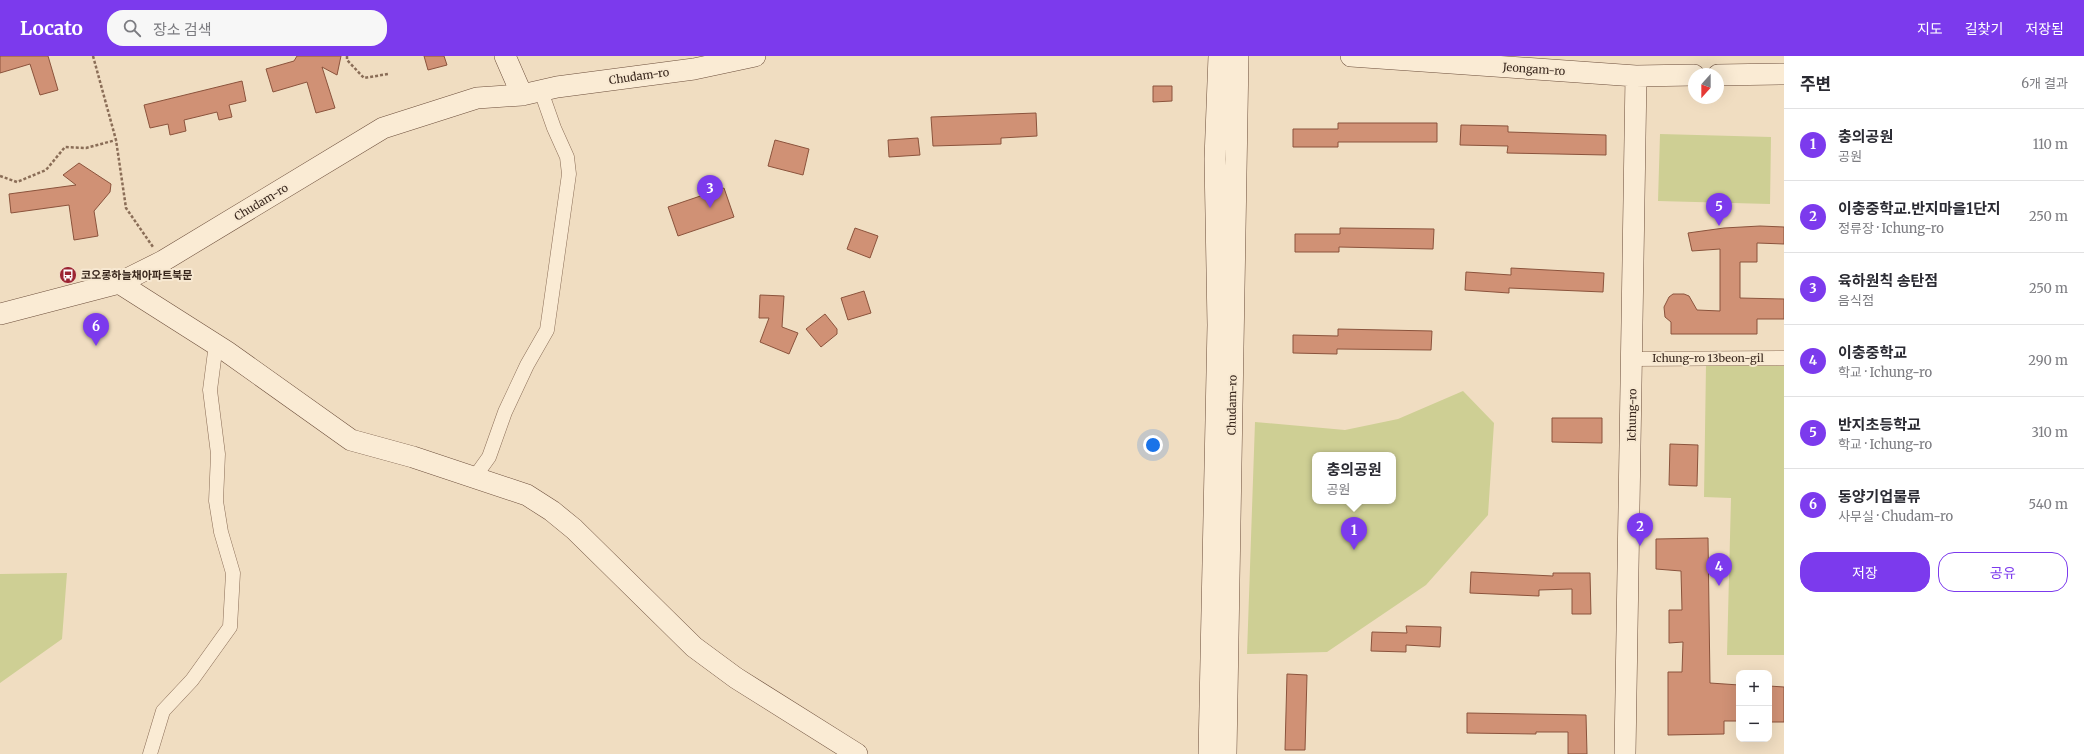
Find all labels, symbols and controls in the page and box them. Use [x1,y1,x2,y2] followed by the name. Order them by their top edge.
[107,10,387,46] search box
[20,16,83,40] text: Locato
[121,17,143,39] icon: search
[153,20,212,39] text: 장소 검색
[1917,20,1943,38] text: 지도
[1965,20,2003,38] text: 길찾기
[2025,20,2064,38] text: 저장됨
[1501,60,1566,78] street label: Jeongam-ro
[608,65,670,87] street label: Chudam-ro
[1688,68,1724,104] north arrow
[1800,73,1831,95] text: 주변
[2021,75,2068,92] text: 6개 결과
[1838,127,1893,146] text: 충의공원
[1810,136,1816,153] text: 1
[2033,136,2068,153] text: 110 m
[1838,148,1862,165] text: 공원
[697,175,723,208] pin: 3
[231,180,291,224] street label: Chudam-ro
[1706,193,1732,226] pin: 5
[1838,199,2001,218] text: 이충중학교.반지마을1단지
[1809,208,1817,225] text: 2
[2029,208,2068,225] text: 250 m
[1838,220,1944,237] text: 정류장 · Ichung-ro
[58,265,78,285] bus stop icon: 코오롱하늘채아파트북문
[81,268,192,282] place label: 코오롱하늘채아파트북문
[1838,271,1938,290] text: 육하원칙 송탄점
[1809,280,1817,297] text: 3
[2029,280,2068,297] text: 250 m
[1838,292,1874,309] text: 음식점
[83,313,109,346] pin: 6
[1838,343,1907,362] text: 이충중학교
[1652,351,1764,365] street label: Ichung-ro 13beon-gil
[1809,352,1817,369] text: 4
[2028,352,2068,369] text: 290 m
[1838,364,1932,381] text: 학교 · Ichung-ro
[1224,374,1240,435] street label: Chudam-ro
[1625,388,1639,442] street label: Ichung-ro
[1838,415,1921,434] text: 반지초등학교
[1809,424,1817,441] text: 5
[2031,424,2068,441] text: 310 m
[1143,435,1163,455] your location
[1838,436,1932,453] text: 학교 · Ichung-ro
[1312,452,1396,504] popup
[1326,460,1382,479] text: 충의공원
[1326,481,1350,498] text: 공원
[1838,487,1921,506] text: 동양기업물류
[1809,496,1817,513] text: 6
[2028,496,2068,513] text: 540 m
[1838,508,1953,525] text: 사무실 · Chudam-ro
[1627,513,1653,546] pin: 2
[1341,517,1367,550] pin: 1
[1800,552,1930,592] button: 저장
[1938,552,2068,592] button: 공유
[1706,553,1732,586] pin: 4
[1736,670,1772,742] map controls
[1736,670,1772,706] button: +
[1736,706,1772,742] button: −

